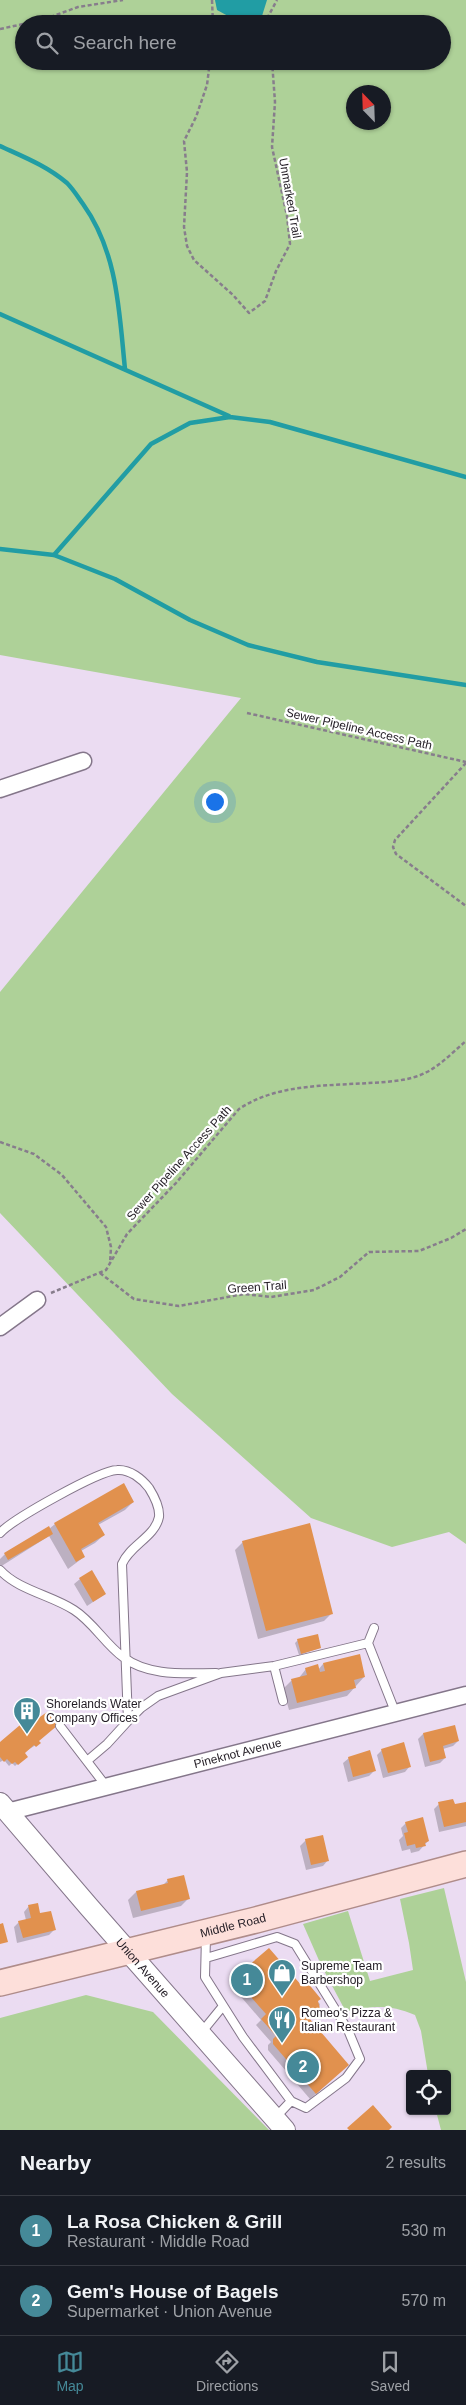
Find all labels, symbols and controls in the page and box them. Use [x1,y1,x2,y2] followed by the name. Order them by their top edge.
[15,15,451,70] search box
[33,29,61,57] icon: search
[73,32,177,53] text: Search here
[346,85,391,130] north arrow
[276,157,304,239] street label: Unmarked Trail
[285,705,433,753] street label: Sewer Pipeline Access Path
[202,789,228,815] your location
[124,1103,234,1223] street label: Sewer Pipeline Access Path
[227,1278,287,1296] street label: Green Trail
[12,1696,42,1735] building icon: Shorelands Water Company Offices
[46,1697,142,1725] place label: Shorelands Water Company Offices
[192,1735,283,1771] street label: Pineknot Avenue
[199,1911,268,1941] street label: Middle Road
[113,1935,173,2001] street label: Union Avenue
[267,1958,297,1997] shop icon: Supreme Team Barbershop
[301,1959,382,1987] place label: Supreme Team Barbershop
[231,1961,263,1999] pin: 1
[267,2005,297,2044] restaurant icon: Romeo's Pizza & Italian Restaurant
[301,2006,396,2034] place label: Romeo's Pizza & Italian Restaurant
[287,2048,319,2086] pin: 2
[406,2070,451,2115] map controls
[406,2070,451,2115] button: locate
[20,2151,91,2174] text: Nearby
[386,2154,446,2171] text: 2 results
[67,2211,282,2232] text: La Rosa Chicken & Grill
[32,2222,40,2239] text: 1
[402,2222,446,2239] text: 530 m
[67,2233,249,2250] text: Restaurant · Middle Road
[67,2281,278,2302] text: Gem's House of Bagels
[32,2292,40,2309] text: 2
[402,2292,446,2309] text: 570 m
[67,2303,272,2320] text: Supermarket · Union Avenue
[56,2348,84,2394] tab: Map
[196,2348,258,2394] tab: Directions
[370,2348,410,2394] tab: Saved

